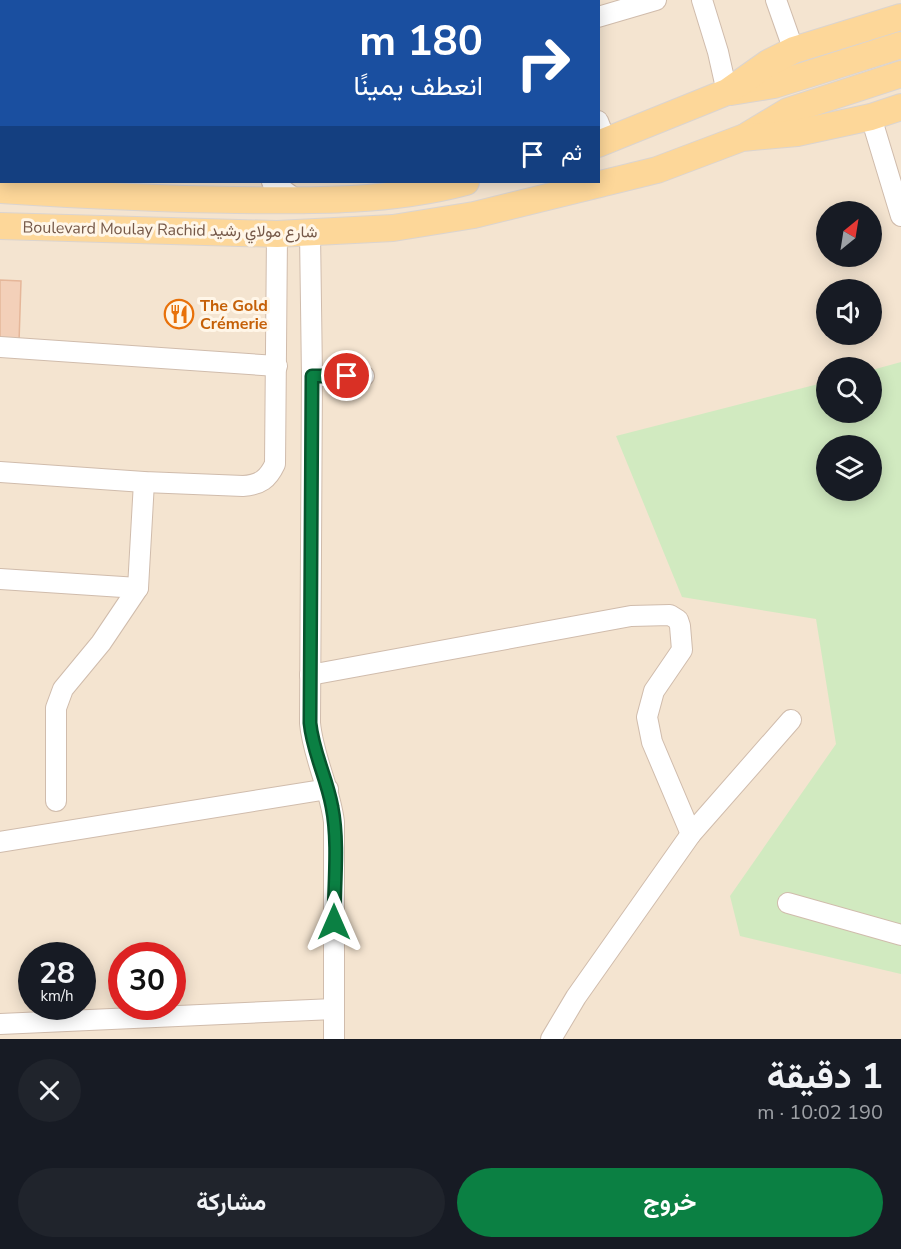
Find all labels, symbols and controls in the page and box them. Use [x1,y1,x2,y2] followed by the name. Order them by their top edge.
[359,13,483,70] text: 180 m
[504,24,582,102] icon: right
[353,68,483,105] text: انعطف يمينًا
[516,138,549,171] icon: arrive
[561,138,582,168] text: ثم
[816,201,882,267] north arrow
[816,201,882,501] map controls
[22,216,318,246] street label: Boulevard Moulay Rachid شارع مولاي رشيد
[816,279,882,345] button: sound
[200,295,268,335] place label: The Gold Crémerie
[163,298,195,330] restaurant icon: The Gold Crémerie
[321,350,372,401] pin
[816,357,882,423] button: search
[330,359,363,392] icon: arrive
[816,435,882,501] button: layers
[302,890,366,954] position arrow
[108,942,186,1020] speed limit sign: 30
[39,953,75,994] text: 28
[40,986,74,1006] text: km/h
[767,1052,883,1101] text: 1 دقيقة
[18,1059,81,1122] button: close
[757,1099,883,1126] text: 190 m · 10:02
[18,1168,445,1237] button: مشاركة
[457,1168,883,1237] button: خروج

